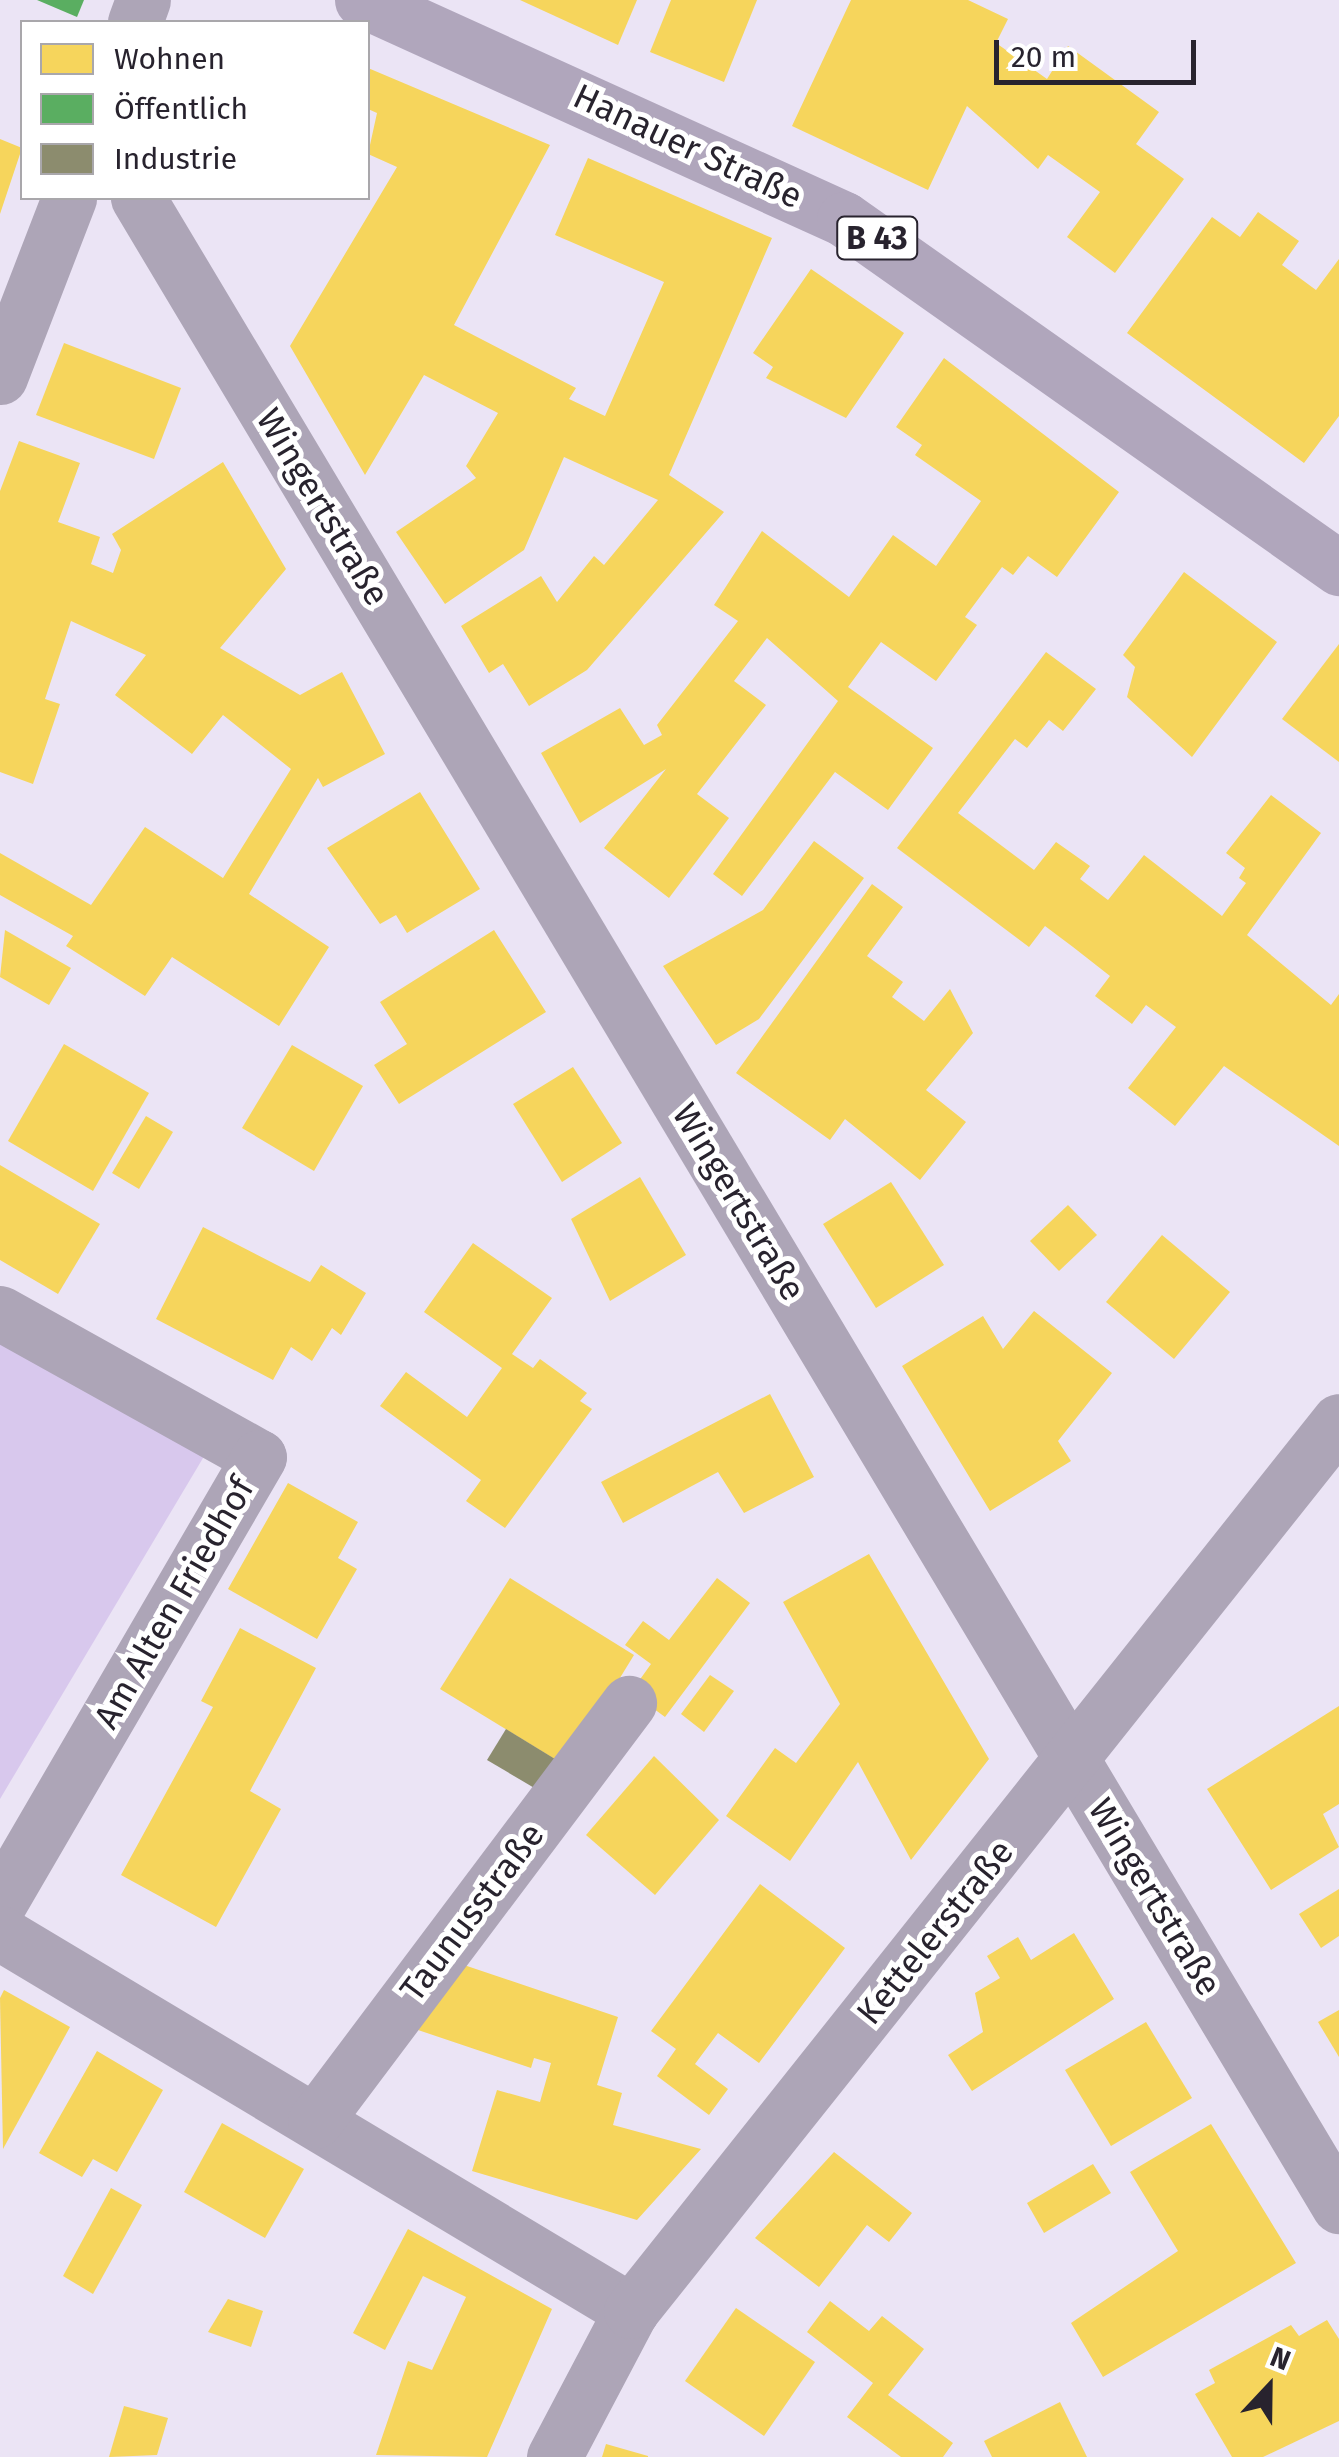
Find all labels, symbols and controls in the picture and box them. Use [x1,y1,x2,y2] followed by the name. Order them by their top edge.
[20,20,370,200] legend
[999,20,1202,82] scale bar
[1011,39,1076,75] text: 20 m
[114,41,225,77] text: Wohnen
[567,75,809,217] street label: Hanauer Straße
[114,91,248,127] text: Öffentlich
[114,141,237,177] text: Industrie
[834,211,920,265] road number: B 43
[248,401,398,613] street label: Wingertstraße
[664,1096,814,1308] street label: Wingertstraße
[85,1470,263,1736] street label: Am Alten Friedhof
[1080,1791,1230,2003] street label: Wingertstraße
[391,1814,553,2010] street label: Taunusstraße
[848,1831,1022,2033] street label: Kettelerstraße
[1219,2337,1319,2437] north arrow
[1266,2340,1295,2377] text: N

